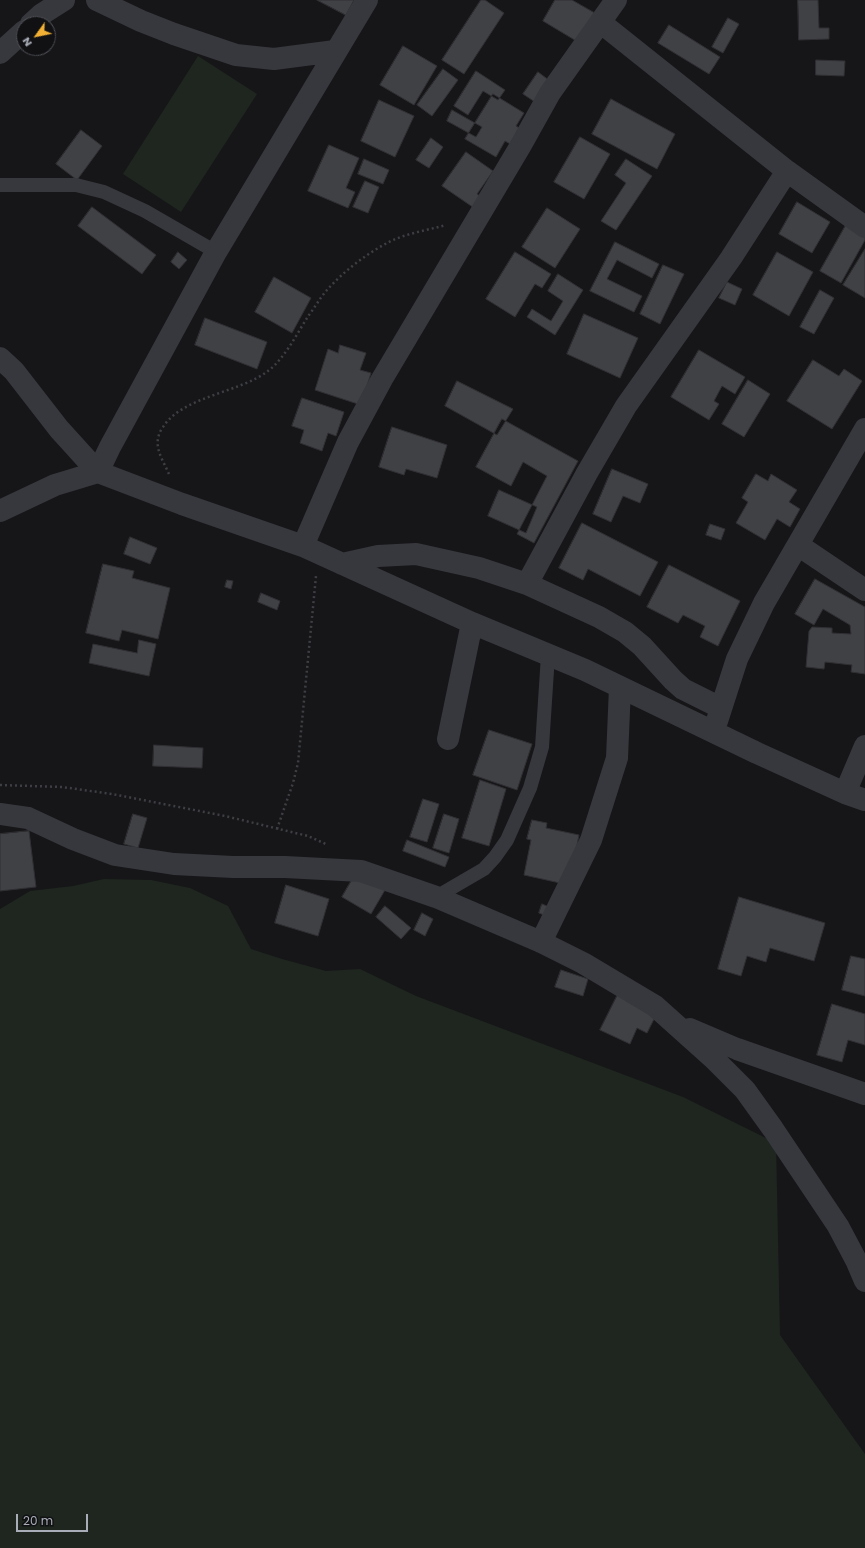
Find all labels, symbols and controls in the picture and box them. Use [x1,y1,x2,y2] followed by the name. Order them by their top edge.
[16,16,56,56] north arrow
[18,34,36,50] text: N
[18,1506,90,1532] scale bar
[23,1512,53,1529] text: 20 m

